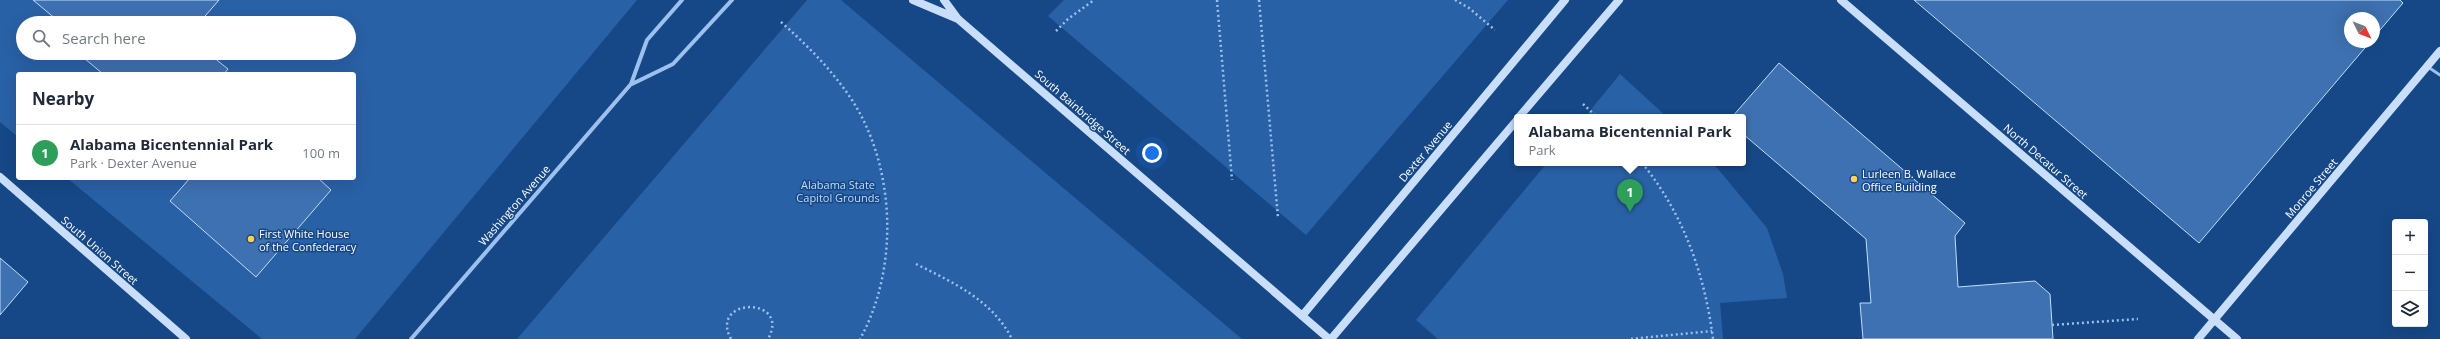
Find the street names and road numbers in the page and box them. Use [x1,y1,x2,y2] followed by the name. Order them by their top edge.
[1032,66,1134,158] street label: South Bainbridge Street
[1395,117,1455,185] street label: Dexter Avenue
[2001,120,2091,202] street label: North Decatur Street
[2281,155,2341,221] street label: Monroe Street
[475,162,553,248] street label: Washington Avenue
[58,212,142,288] street label: South Union Street

